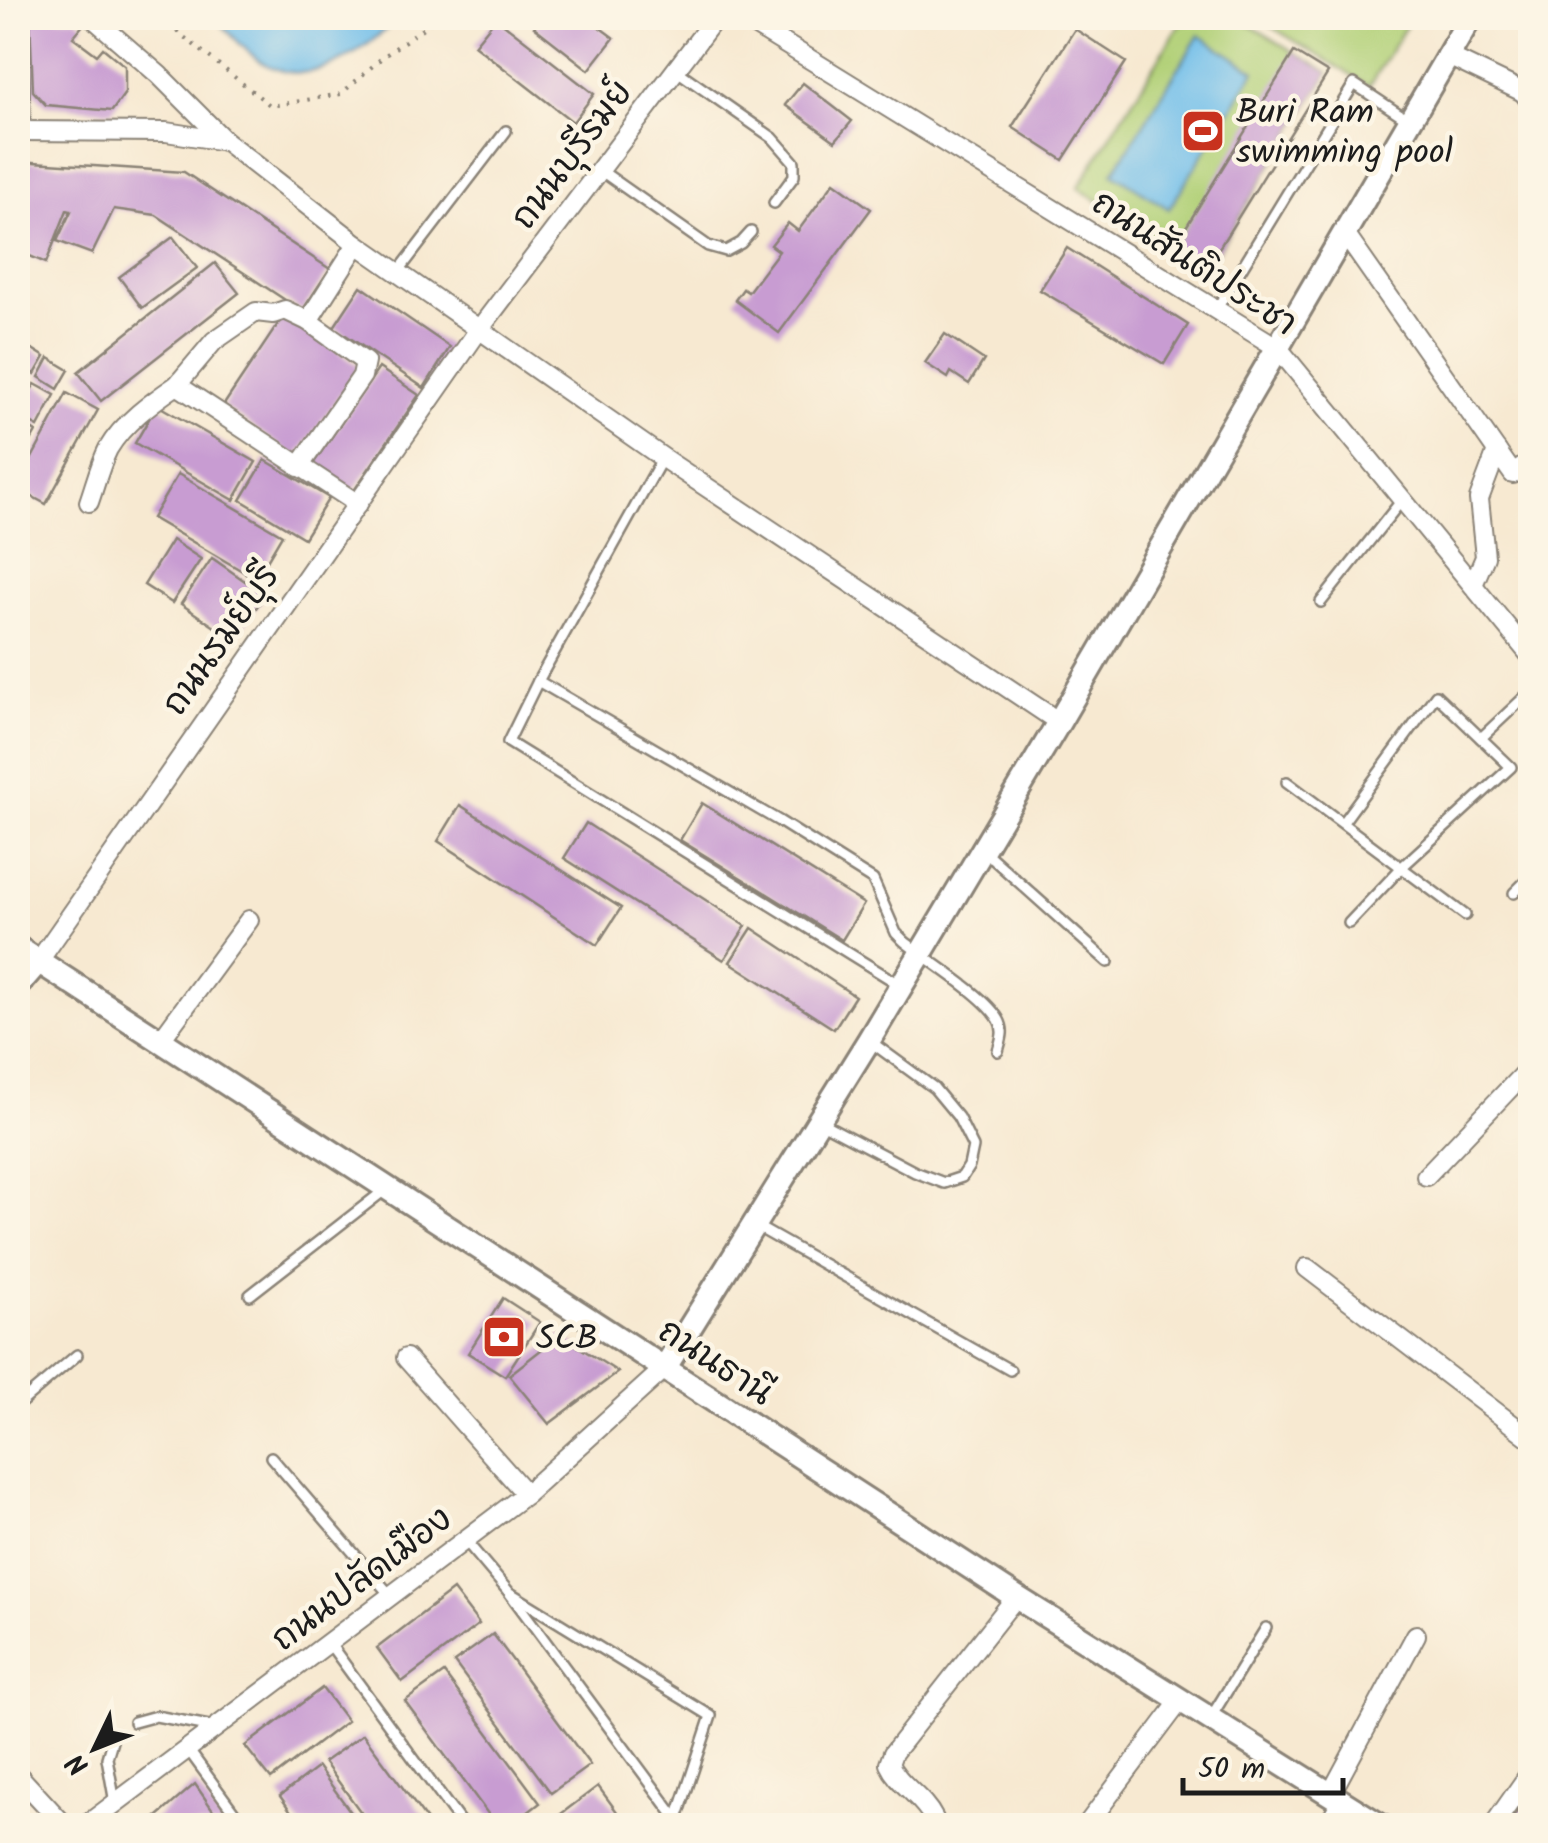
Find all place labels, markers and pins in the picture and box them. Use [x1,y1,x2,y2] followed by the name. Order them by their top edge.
[1236,86,1453,182] place label: Buri Ram swimming pool
[1180,108,1226,154] sports icon: Buri Ram swimming pool
[536,1312,598,1368] place label: SCB
[481,1314,527,1360] bank icon: SCB

